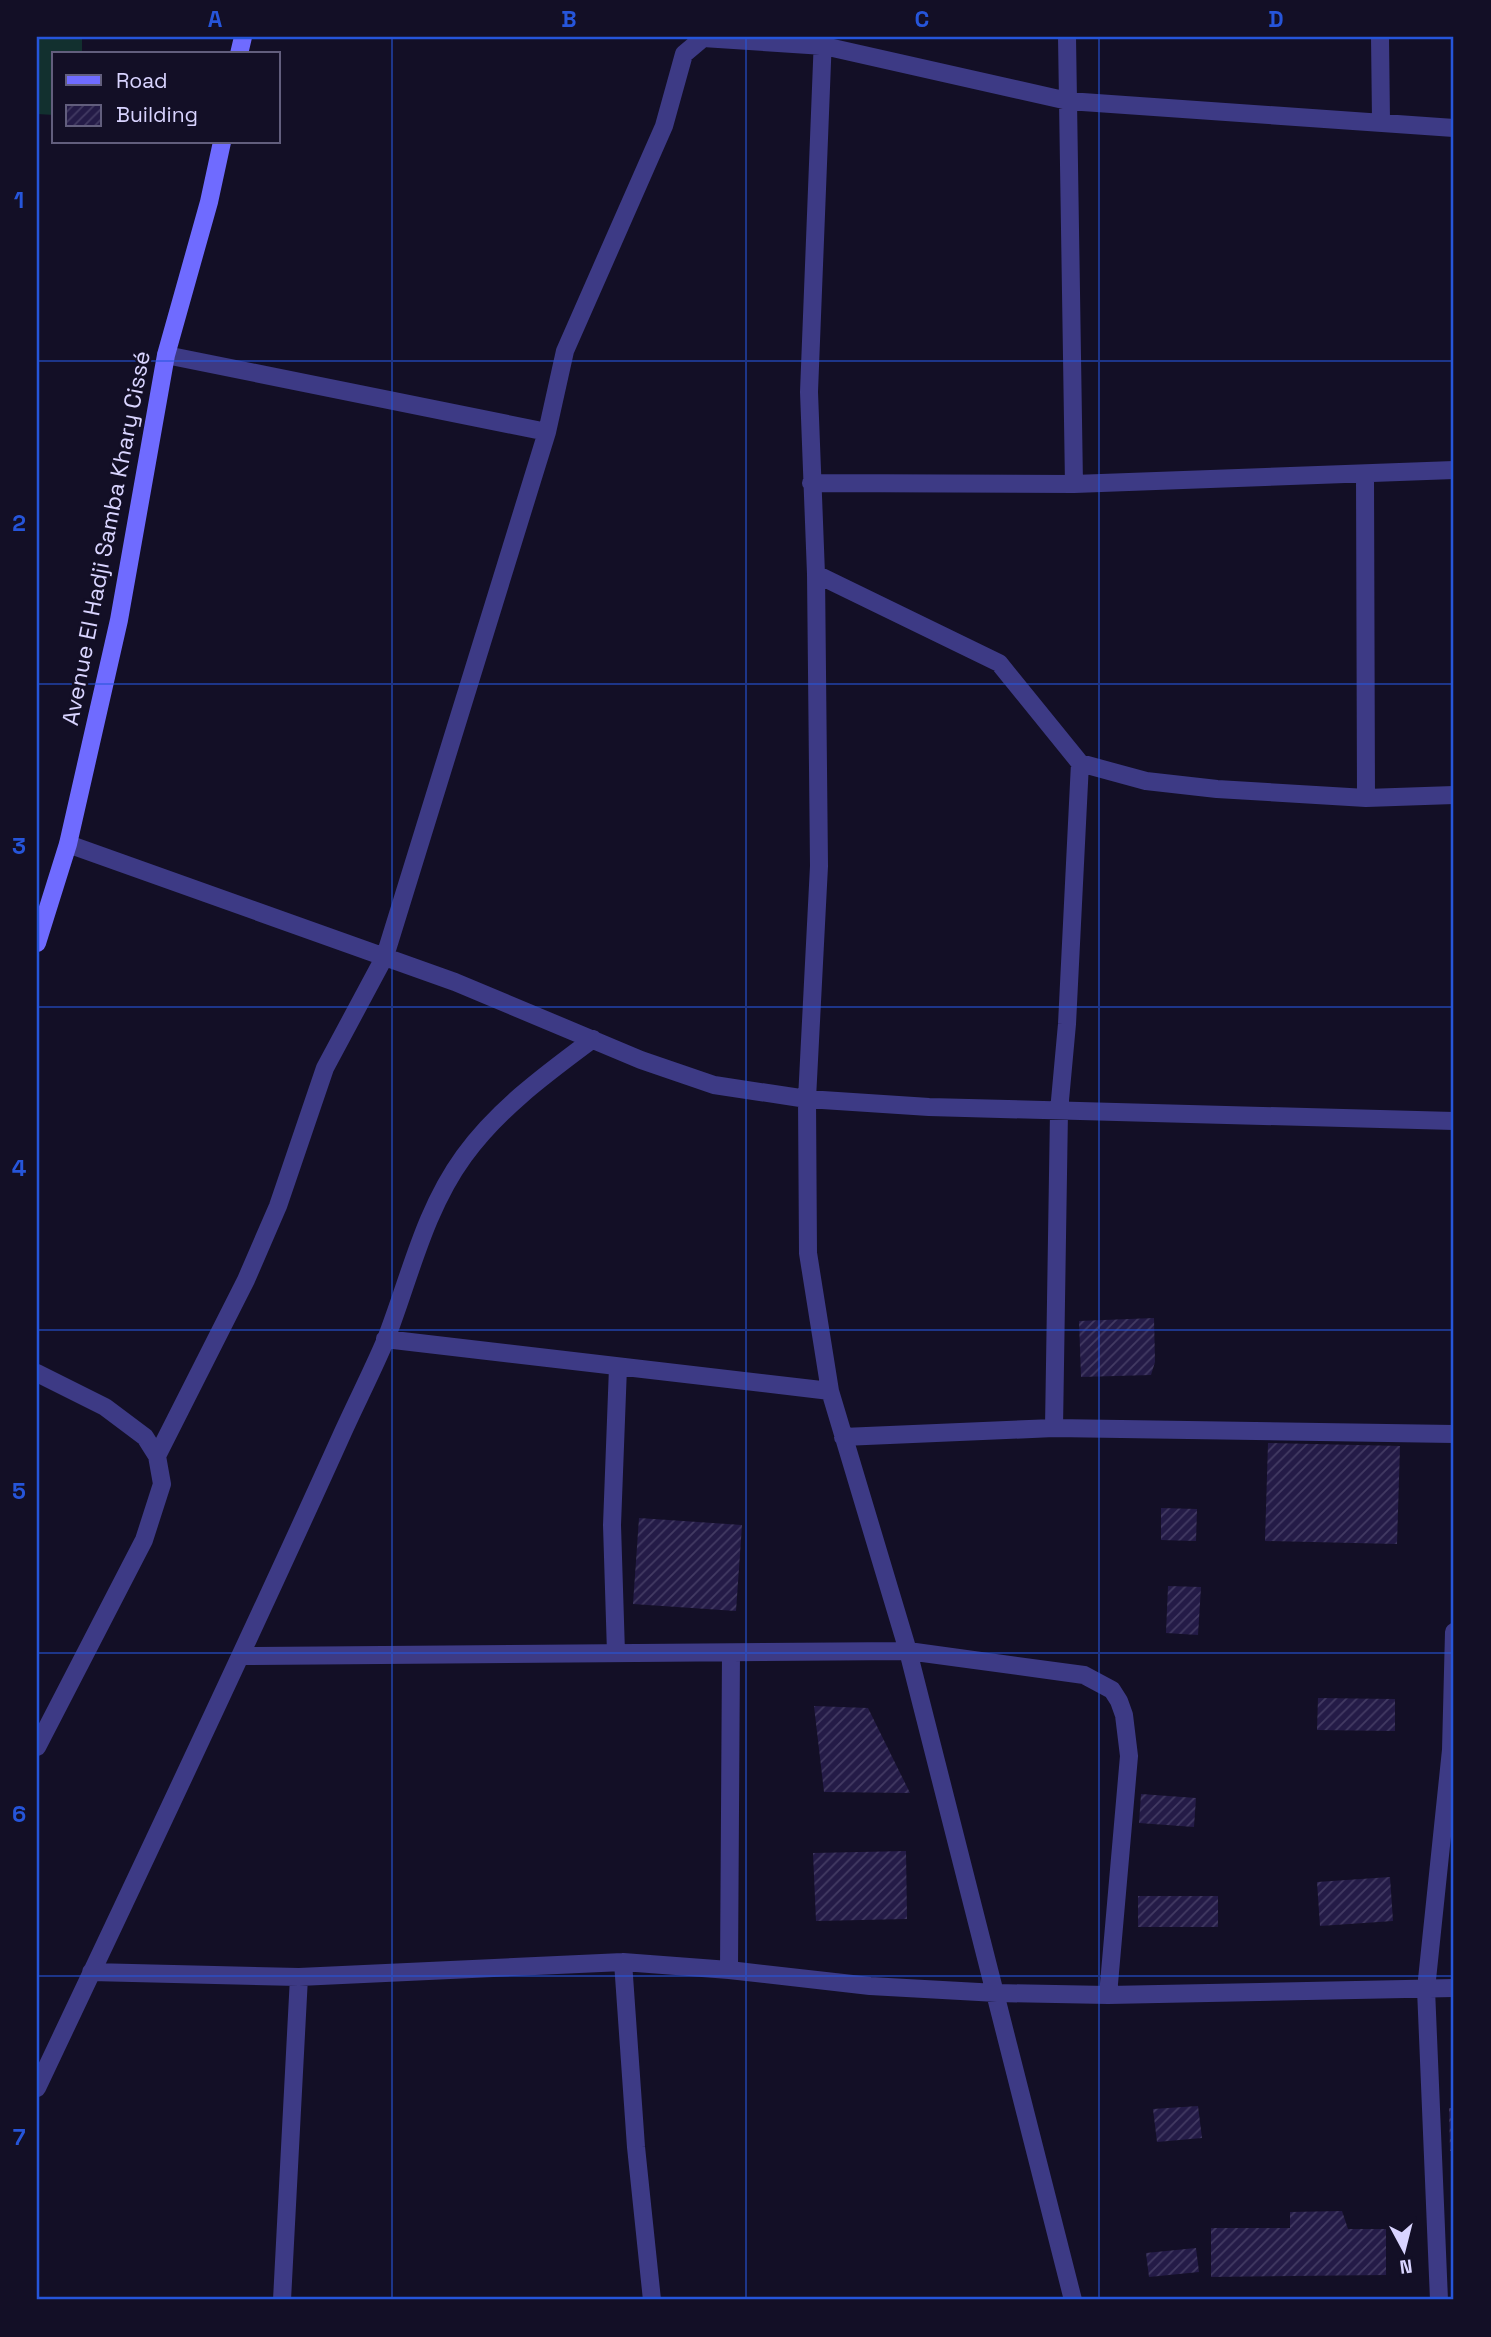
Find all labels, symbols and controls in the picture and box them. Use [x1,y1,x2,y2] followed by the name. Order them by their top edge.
[208,4,223,34] text: A
[561,4,577,34] text: B
[915,4,929,34] text: C
[1268,4,1284,34] text: D
[52,52,280,144] legend
[116,67,168,94] text: Road
[116,101,198,128] text: Building
[14,185,24,215] text: 1
[55,348,157,728] street label: Avenue El Hadji Samba Khary Cissé
[12,508,26,538] text: 2
[12,831,26,861] text: 3
[12,1153,27,1183] text: 4
[12,1476,26,1506] text: 5
[12,1799,26,1829] text: 6
[13,2122,26,2152] text: 7
[1368,2214,1438,2284] north arrow
[1398,2253,1414,2280] text: N

